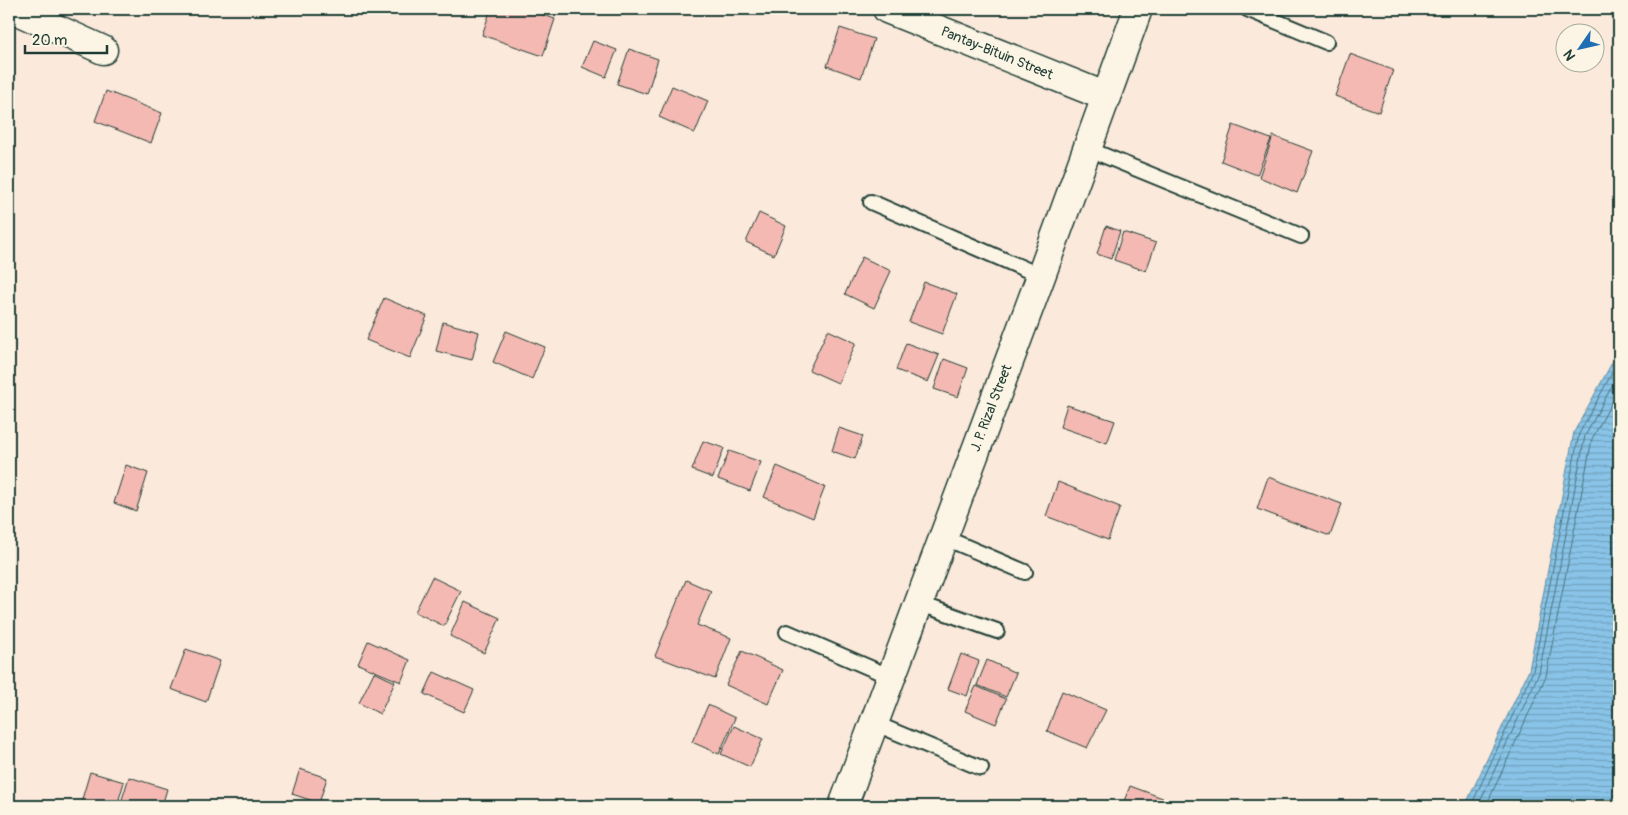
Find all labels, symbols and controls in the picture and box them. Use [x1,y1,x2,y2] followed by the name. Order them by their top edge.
[25,22,108,54] scale bar
[1556,22,1606,72] north arrow
[938,23,1056,83] street label: Pantay-Bituin Street
[32,31,67,50] text: 20 m
[1560,46,1579,64] text: N
[967,362,1016,454] street label: J. P. Rizal Street

